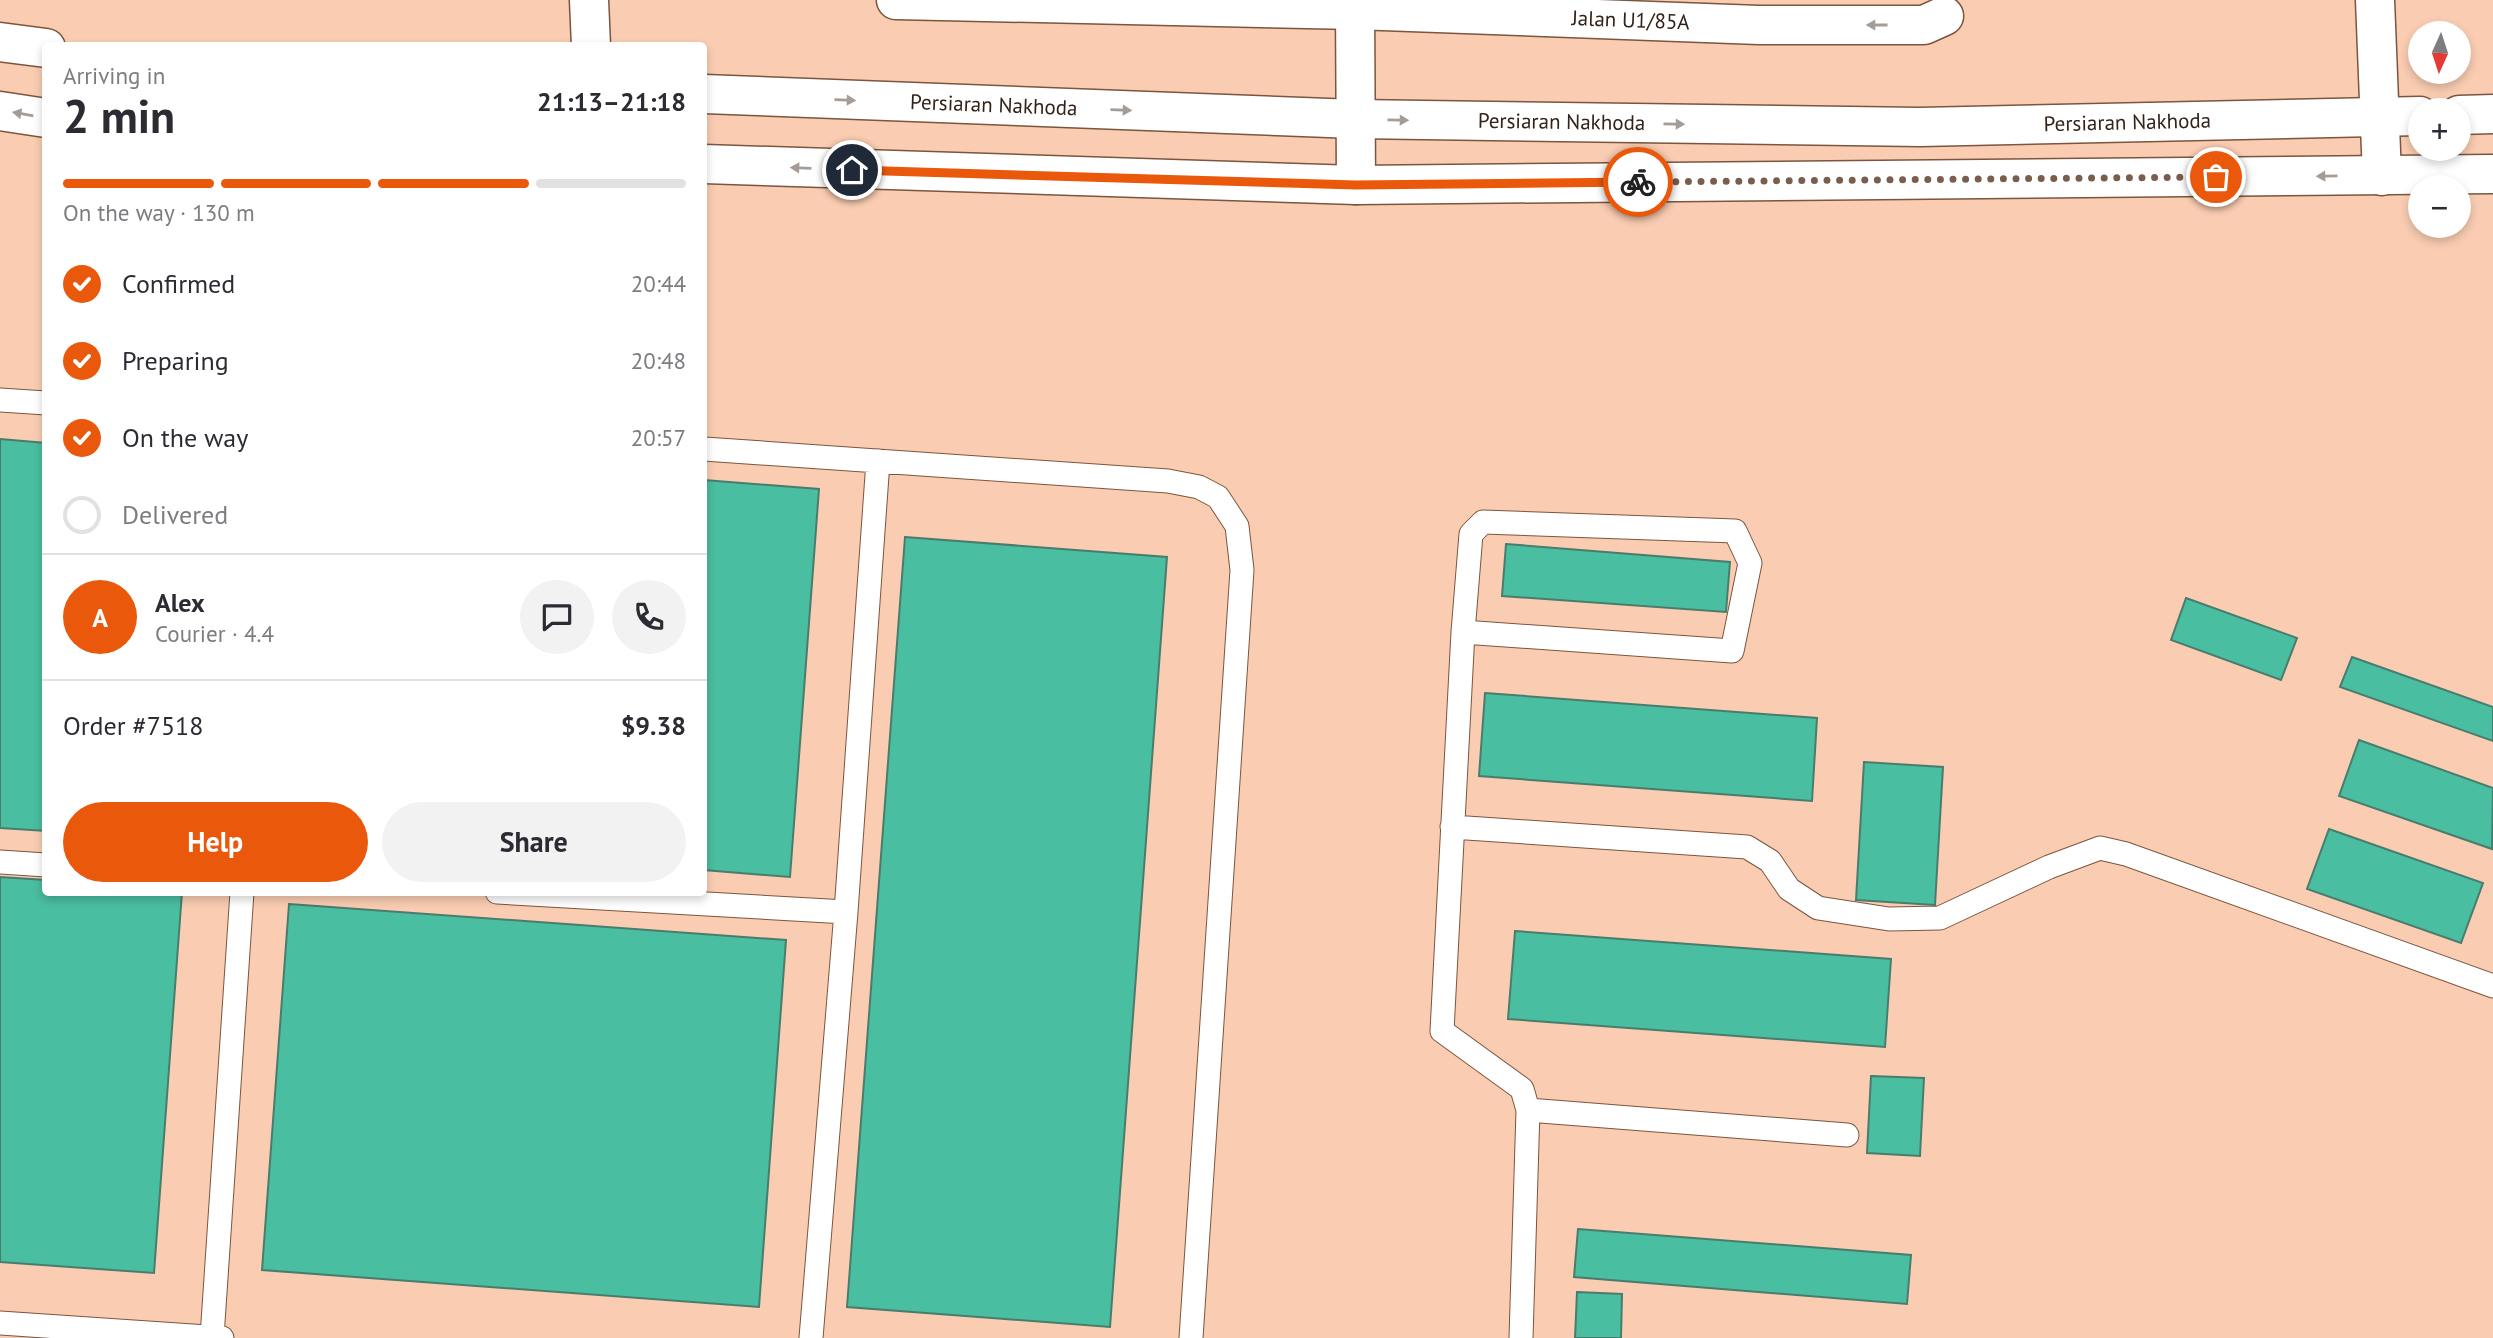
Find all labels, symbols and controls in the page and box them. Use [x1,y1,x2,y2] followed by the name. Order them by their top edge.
[1570,4,1691,35] street label: Jalan U1/85A
[1866,19,1888,31] one-way arrow
[2408,21,2471,84] north arrow
[2408,21,2471,238] map controls
[63,61,165,90] text: Arriving in
[537,85,686,118] text: 21:13–21:18
[63,86,175,146] text: 2 min
[910,88,1078,121] street label: Persiaran Nakhoda
[834,94,856,105] one-way arrow
[2408,98,2471,161] button: +
[1111,105,1133,116] one-way arrow
[1478,107,1645,136] street label: Persiaran Nakhoda
[2043,107,2211,137] street label: Persiaran Nakhoda
[12,109,34,120] one-way arrow
[1387,114,1409,126] one-way arrow
[1663,118,1685,129] one-way arrow
[822,140,882,200] pin
[1603,147,1673,217] courier
[2186,147,2246,207] pin
[833,151,871,189] icon: home
[2197,158,2235,196] icon: bag
[790,162,812,173] one-way arrow
[1619,163,1657,201] icon: bike
[2316,170,2338,182] one-way arrow
[2408,175,2471,238] button: −
[63,198,255,227] text: On the way · 130 m
[63,265,101,303] icon: check
[122,267,235,300] text: Confirmed
[631,269,686,298] text: 20:44
[63,342,101,380] icon: check
[122,344,229,377] text: Preparing
[631,346,686,375] text: 20:48
[63,419,101,457] icon: check
[122,421,248,454] text: On the way
[631,423,686,452] text: 20:57
[122,498,228,531] text: Delivered
[520,580,594,654] button: chat
[612,580,686,654] button: phone
[155,586,205,619] text: Alex
[92,601,108,634] text: A
[155,619,274,648] text: Courier · 4.4
[63,709,203,742] text: Order #7518
[621,709,686,742] text: $9.38
[63,802,368,882] button: Help
[382,802,686,882] button: Share

